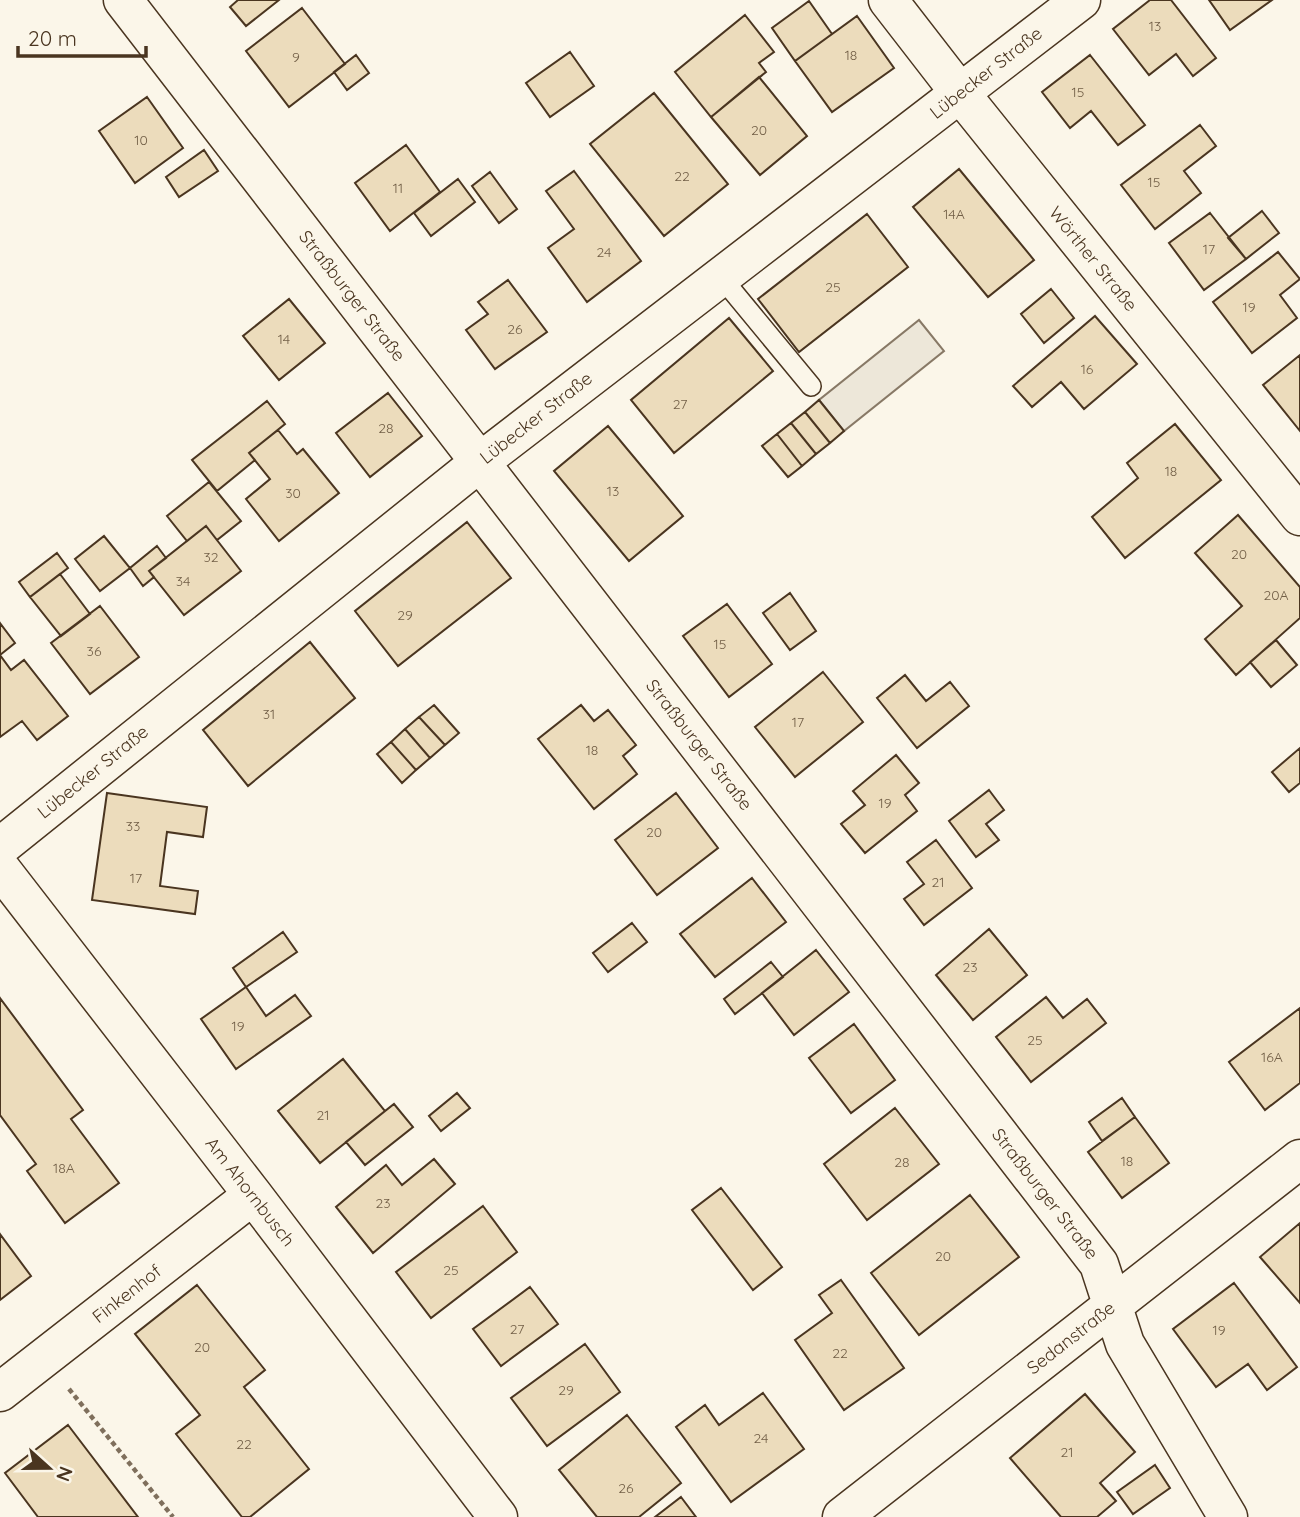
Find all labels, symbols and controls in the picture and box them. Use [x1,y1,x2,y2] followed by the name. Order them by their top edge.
[18,14,145,58] scale bar
[1149,17,1161,35] house number: 13
[925,22,1047,124] street label: Lübecker Straße
[28,25,77,51] text: 20 m
[845,46,857,64] house number: 18
[292,48,300,66] house number: 9
[1072,83,1084,101] house number: 15
[751,121,767,139] house number: 20
[134,131,148,149] house number: 10
[674,167,690,185] house number: 22
[1148,173,1160,191] house number: 15
[393,179,403,197] house number: 11
[1044,202,1143,316] street label: Wörther Straße
[943,205,965,223] house number: 14A
[294,225,411,366] street label: Straßburger Straße
[1203,240,1215,258] house number: 17
[597,243,611,261] house number: 24
[825,278,841,296] house number: 25
[1243,298,1256,316] house number: 19
[507,320,523,338] house number: 26
[278,330,290,348] house number: 14
[1081,360,1094,378] house number: 16
[475,367,597,469] street label: Lübecker Straße
[673,395,687,413] house number: 27
[378,419,394,437] house number: 28
[1165,462,1177,480] house number: 18
[607,482,619,500] house number: 13
[285,484,301,502] house number: 30
[1231,545,1247,563] house number: 20
[203,548,219,566] house number: 32
[176,572,190,590] house number: 34
[1263,586,1289,604] house number: 20A
[397,606,413,624] house number: 29
[714,635,726,653] house number: 15
[87,642,102,660] house number: 36
[641,674,758,815] street label: Straßburger Straße
[263,705,275,723] house number: 31
[792,713,804,731] house number: 17
[32,720,153,823] street label: Lübecker Straße
[586,741,598,759] house number: 18
[879,794,892,812] house number: 19
[126,817,140,835] house number: 33
[646,823,662,841] house number: 20
[130,869,142,887] house number: 17
[932,873,944,891] house number: 21
[962,958,978,976] house number: 23
[232,1017,245,1035] house number: 19
[1027,1031,1043,1049] house number: 25
[1261,1048,1283,1066] house number: 16A
[317,1106,329,1124] house number: 21
[987,1123,1104,1264] street label: Straßburger Straße
[201,1133,300,1251] street label: Am Ahornbusch
[1121,1152,1133,1170] house number: 18
[894,1153,910,1171] house number: 28
[53,1159,75,1177] house number: 18A
[375,1194,391,1212] house number: 23
[935,1247,951,1265] house number: 20
[87,1259,166,1328] street label: Finkenhof
[443,1261,459,1279] house number: 25
[1022,1296,1119,1379] street label: Sedanstraße
[510,1320,524,1338] house number: 27
[1213,1321,1226,1339] house number: 19
[194,1338,210,1356] house number: 20
[832,1344,848,1362] house number: 22
[558,1381,574,1399] house number: 29
[754,1429,768,1447] house number: 24
[14,1433,84,1503] north arrow
[236,1435,252,1453] house number: 22
[1061,1443,1073,1461] house number: 21
[51,1463,79,1485] text: N
[618,1479,634,1497] house number: 26

